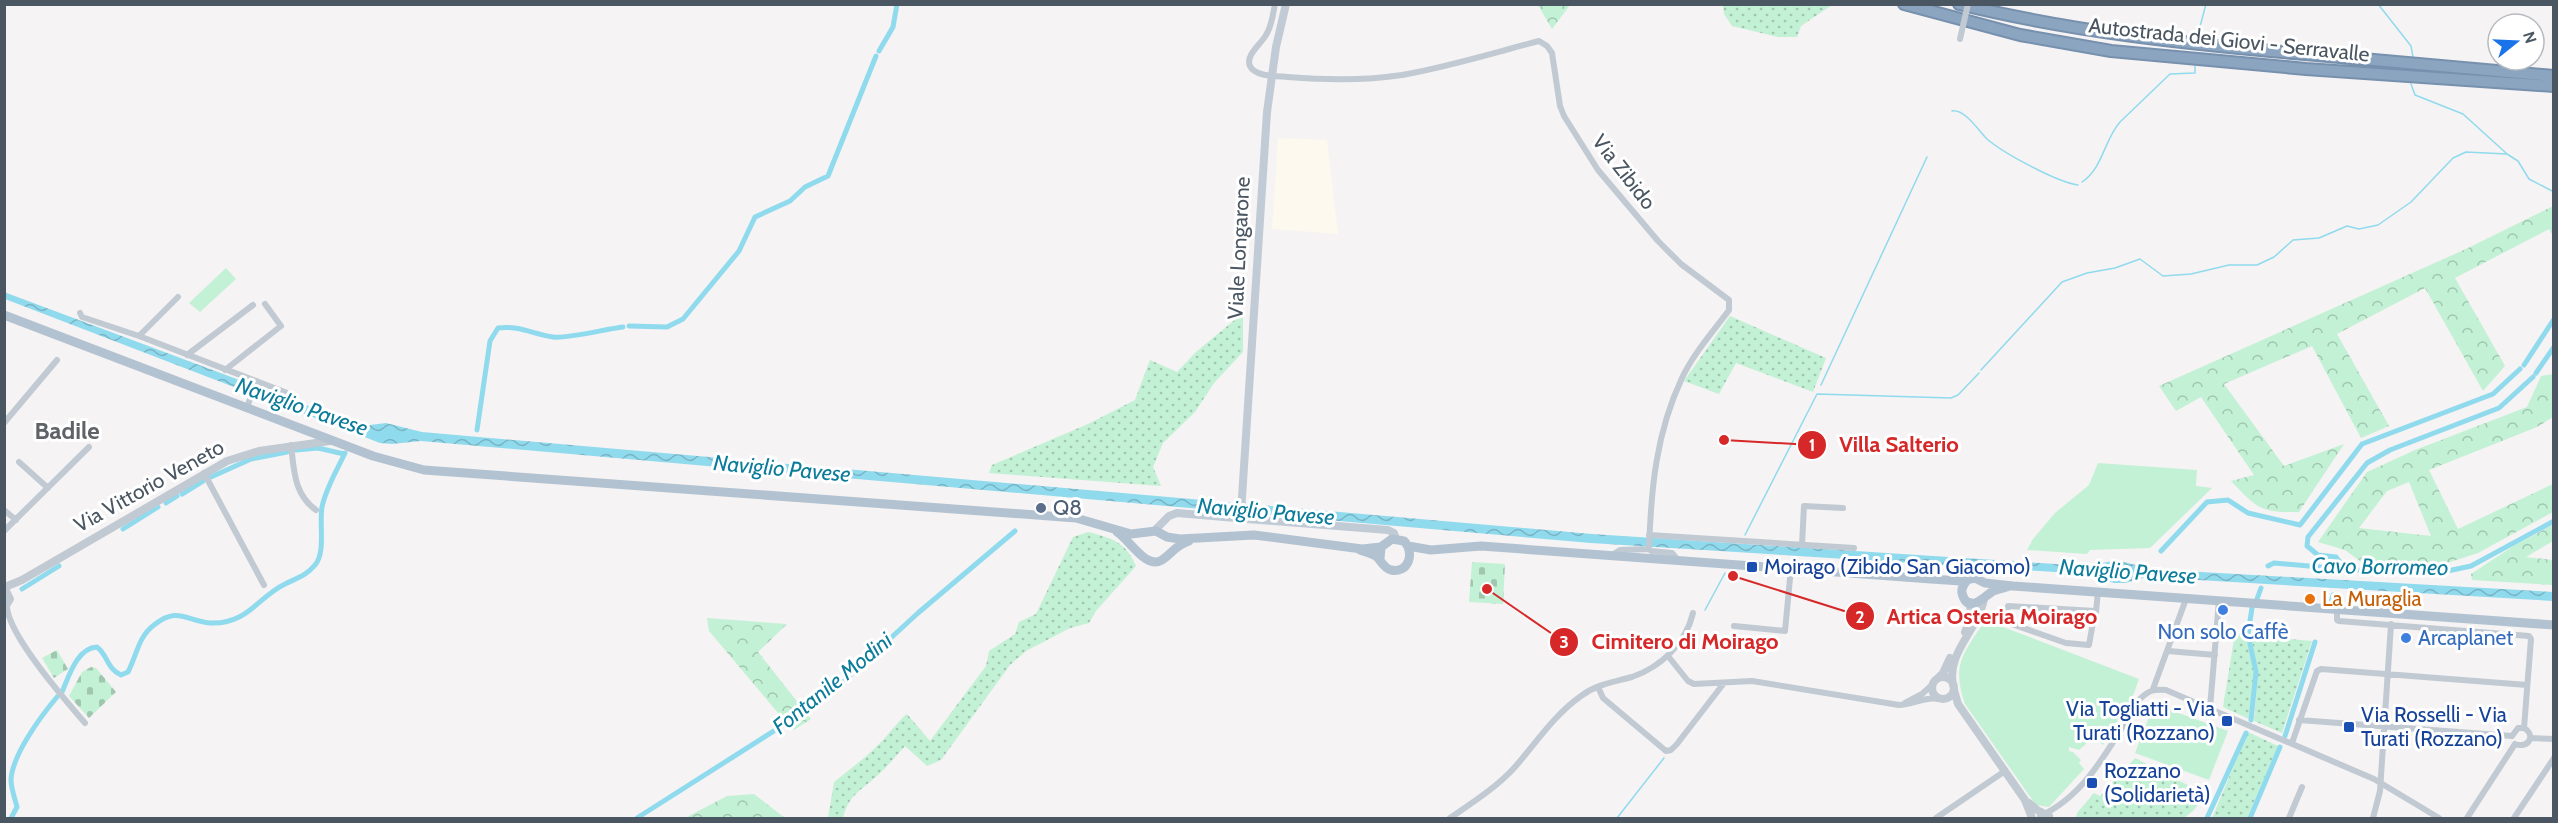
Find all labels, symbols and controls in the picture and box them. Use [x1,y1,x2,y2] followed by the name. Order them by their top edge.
[2087,12,2371,67] street label: Autostrada dei Giovi - Serravalle
[2486,12,2546,72] north arrow
[2519,29,2541,46] text: N
[1587,129,1661,214] street label: Via Zibido
[1222,176,1255,320] street label: Viale Longarone
[232,371,371,442] water label: Naviglio Pavese
[35,416,100,445] district label: Badile
[1797,425,1971,465] callout: Villa Salterio
[1839,431,1959,458] text: Villa Salterio
[69,434,228,537] street label: Via Vittorio Veneto
[1809,434,1815,456] text: 1
[712,449,852,488] water label: Naviglio Pavese
[1196,492,1336,531] water label: Naviglio Pavese
[1053,495,1082,520] place label: Q8
[1034,501,1048,515] marker: Q8
[2311,552,2449,581] water label: Cavo Borromeo
[2058,553,2198,590] water label: Naviglio Pavese
[1764,554,2031,579] place label: Moirago (Zibido San Giacomo)
[1745,560,1759,574] marker: Moirago (Zibido San Giacomo)
[2322,586,2422,611] place label: La Muraglia
[2303,592,2317,606] marker: La Muraglia
[1845,596,2109,636] callout: Artica Osteria Moirago
[1887,603,2097,630] text: Artica Osteria Moirago
[2216,603,2230,617] marker: Non solo Caffè
[1855,606,1865,628] text: 2
[2157,619,2289,644] place label: Non solo Caffè
[1549,622,1790,662] callout: Cimitero di Moirago
[2418,625,2513,650] place label: Arcaplanet
[767,627,898,740] water label: Fontanile Modini
[1591,628,1779,655] text: Cimitero di Moirago
[1559,631,1569,653] text: 3
[2399,631,2413,645] marker: Arcaplanet
[2066,696,2215,745] place label: Via Togliatti - Via Turati (Rozzano)
[2361,702,2507,751] place label: Via Rosselli - Via Turati (Rozzano)
[2220,714,2234,728] marker: Via Togliatti - Via Turati (Rozzano)
[2342,720,2356,734] marker: Via Rosselli - Via Turati (Rozzano)
[2104,758,2211,807] place label: Rozzano (Solidarietà)
[2085,776,2099,790] marker: Rozzano (Solidarietà)

